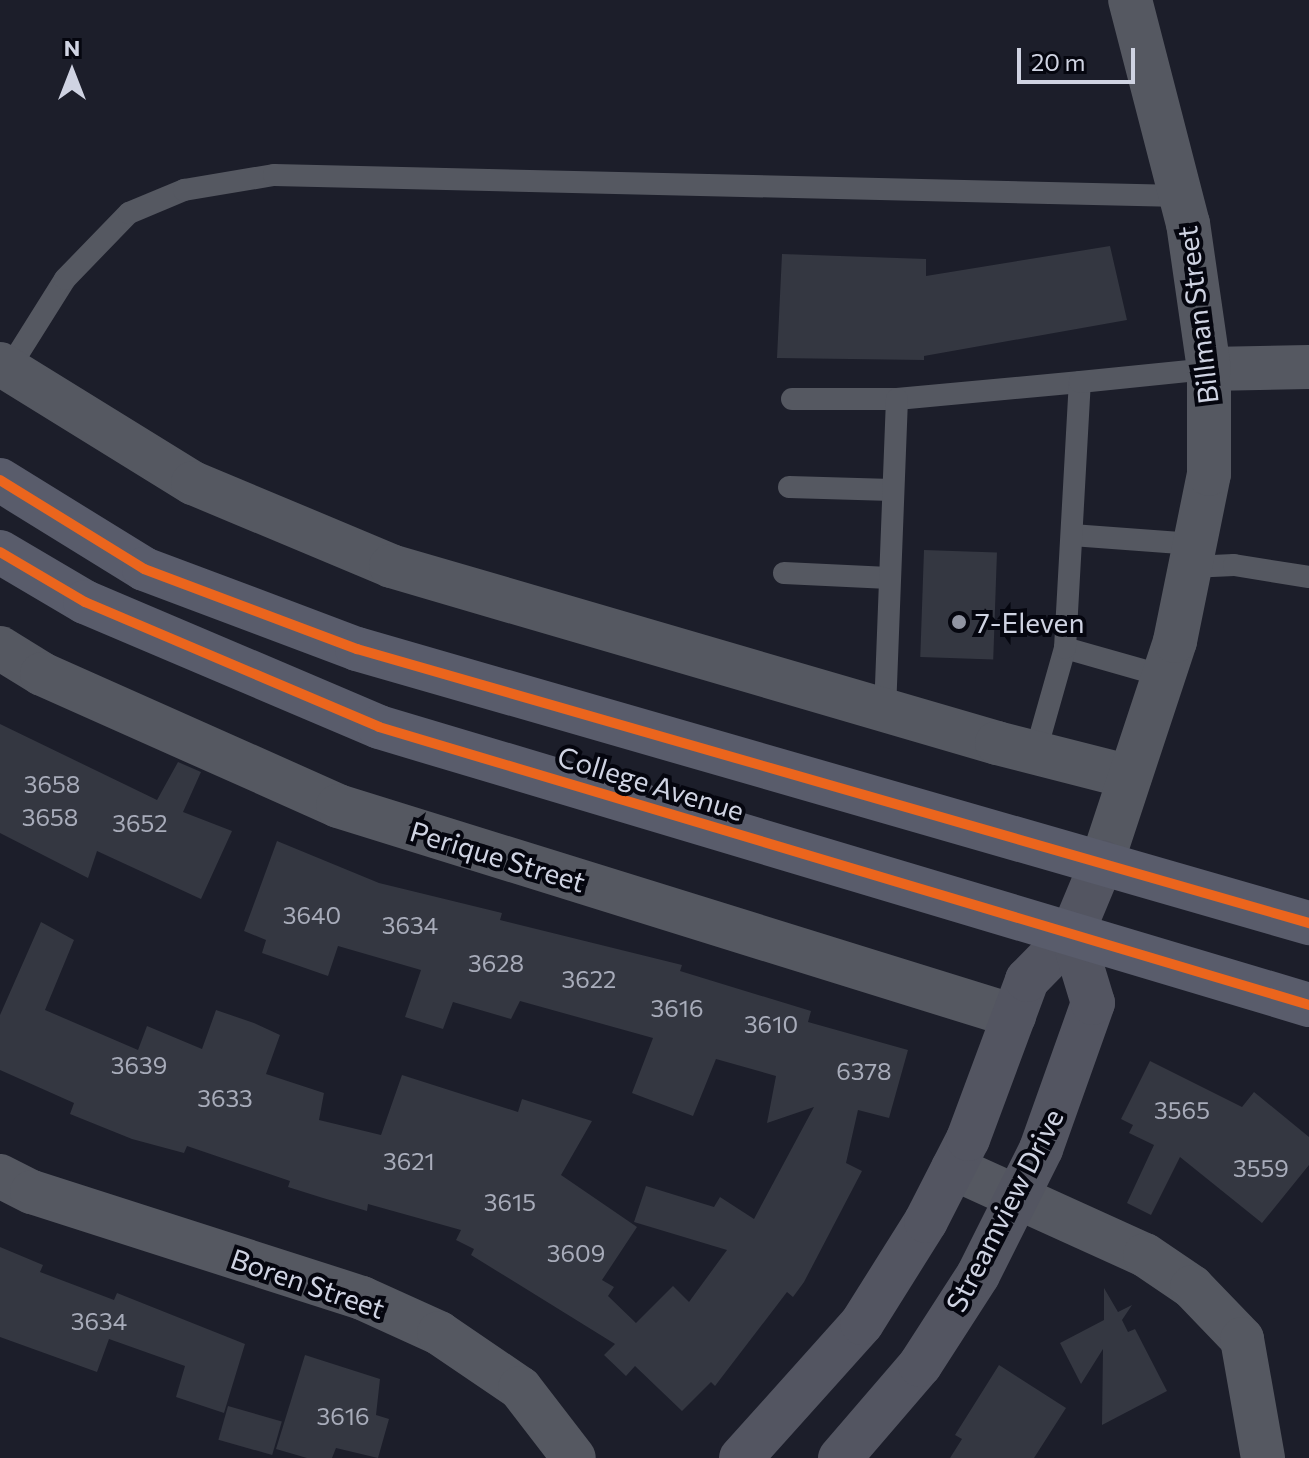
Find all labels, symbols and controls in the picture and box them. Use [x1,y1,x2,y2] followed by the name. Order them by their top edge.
[32,32,112,112] north arrow
[1021,32,1139,82] scale bar
[64,34,80,61] text: N
[1031,47,1085,76] text: 20 m
[1169,224,1225,406] street label: Billman Street
[975,605,1084,639] place label: 7-Eleven
[950,613,968,631] marker: 7-Eleven
[554,739,748,827] street label: College Avenue
[24,770,80,798] house number: 3658
[22,803,78,831] house number: 3658
[112,809,168,837] house number: 3652
[406,813,590,899] street label: Perique Street
[283,901,341,929] house number: 3640
[382,911,438,939] house number: 3634
[468,949,524,977] house number: 3628
[562,965,616,993] house number: 3622
[650,994,704,1022] house number: 3616
[744,1010,798,1038] house number: 3610
[111,1051,167,1079] house number: 3639
[836,1057,892,1085] house number: 6378
[197,1084,253,1112] house number: 3633
[1154,1096,1210,1124] house number: 3565
[938,1103,1070,1317] street label: Streamview Drive
[383,1147,435,1175] house number: 3621
[1233,1154,1289,1182] house number: 3559
[484,1188,536,1216] house number: 3615
[547,1239,605,1267] house number: 3609
[226,1241,390,1325] street label: Boren Street
[71,1307,127,1335] house number: 3634
[316,1402,370,1430] house number: 3616

